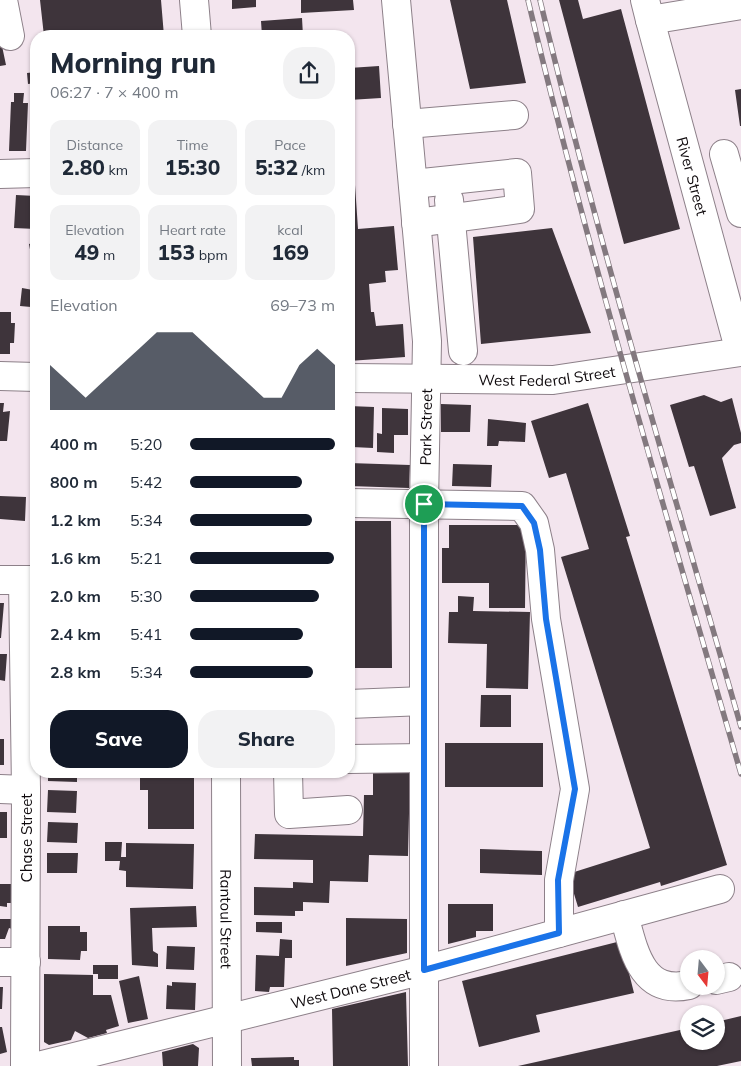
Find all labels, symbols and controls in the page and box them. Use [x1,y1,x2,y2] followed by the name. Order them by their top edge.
[50,45,216,80] text: Morning run
[283,47,335,99] button: share
[50,82,179,102] text: 06:27 · 7 × 400 m
[672,135,712,217] street label: River Street
[67,136,123,154] text: Distance
[177,136,208,154] text: Time
[274,136,306,154] text: Pace
[62,154,105,180] text: 2.80
[165,154,220,180] text: 15:30
[255,154,298,180] text: 5:32
[105,161,128,179] text: km
[298,161,325,179] text: /km
[65,221,124,239] text: Elevation
[159,221,226,239] text: Heart rate
[277,221,303,239] text: kcal
[74,239,99,265] text: 49
[157,239,195,265] text: 153
[271,239,309,265] text: 169
[99,246,115,264] text: m
[195,246,228,264] text: bpm
[50,295,118,315] text: Elevation
[270,295,335,315] text: 69–73 m
[478,361,616,389] street label: West Federal Street
[416,388,436,466] street label: Park Street
[50,434,98,454] text: 400 m
[130,434,162,454] text: 5:20
[50,472,98,492] text: 800 m
[130,472,162,492] text: 5:42
[403,483,445,525] pin
[410,490,438,518] icon: arrive
[50,510,101,530] text: 1.2 km
[130,510,162,530] text: 5:34
[50,548,101,568] text: 1.6 km
[130,548,162,568] text: 5:21
[50,586,101,606] text: 2.0 km
[130,586,162,606] text: 5:30
[50,624,101,644] text: 2.4 km
[130,624,162,644] text: 5:41
[50,662,101,682] text: 2.8 km
[130,662,162,682] text: 5:34
[50,710,188,768] button: Save
[198,710,335,768] button: Share
[17,793,36,883] street label: Chase Street
[217,869,236,969] street label: Rantoul Street
[680,950,725,995] north arrow
[680,950,725,1050] map controls
[288,964,413,1012] street label: West Dane Street
[680,1005,725,1050] button: layers

